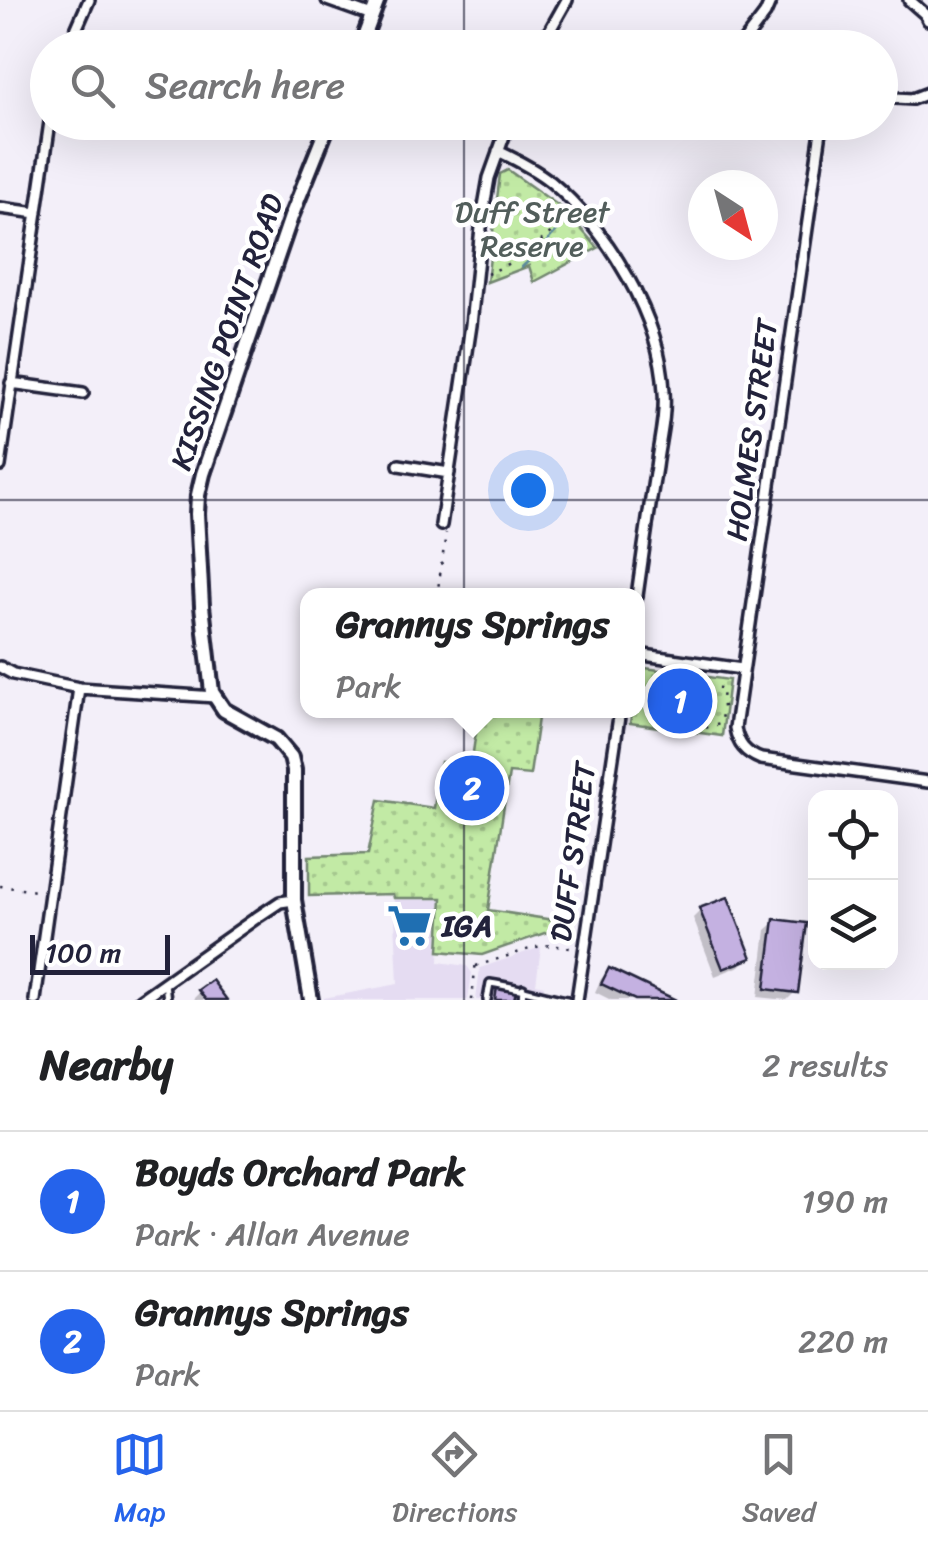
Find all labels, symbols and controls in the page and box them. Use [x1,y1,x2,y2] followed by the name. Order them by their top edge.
[30,30,898,140] search box
[145,52,345,119] text: Search here
[65,58,120,113] icon: search
[688,170,778,260] north arrow
[455,185,611,273] park label: Duff Street Reserve
[154,186,300,478] street label: KISSING POINT ROAD
[710,314,795,544] street label: HOLMES STREET
[503,465,554,516] your location
[300,588,645,718] popup
[336,591,609,658] text: Grannys Springs
[336,658,401,715] text: Park
[648,664,712,738] pin: 1
[440,750,504,826] pin: 2
[534,756,613,945] street label: DUFF STREET
[808,790,898,970] map controls
[808,790,898,880] button: locate
[808,880,898,970] button: layers
[440,899,492,953] place label: IGA
[385,902,433,950] supermarket icon: IGA
[45,928,121,977] text: 100 m
[30,930,170,974] scale bar
[40,1028,173,1102] text: Nearby
[762,1037,888,1094] text: 2 results
[135,1139,465,1206] text: Boyds Orchard Park
[66,1173,79,1230] text: 1
[802,1173,888,1230] text: 190 m
[135,1206,410,1263] text: Park · Allan Avenue
[135,1279,409,1346] text: Grannys Springs
[63,1313,82,1370] text: 2
[798,1313,888,1370] text: 220 m
[135,1346,201,1403] text: Park
[112,1427,167,1536] tab: Map
[392,1427,517,1536] tab: Directions
[742,1427,816,1536] tab: Saved

